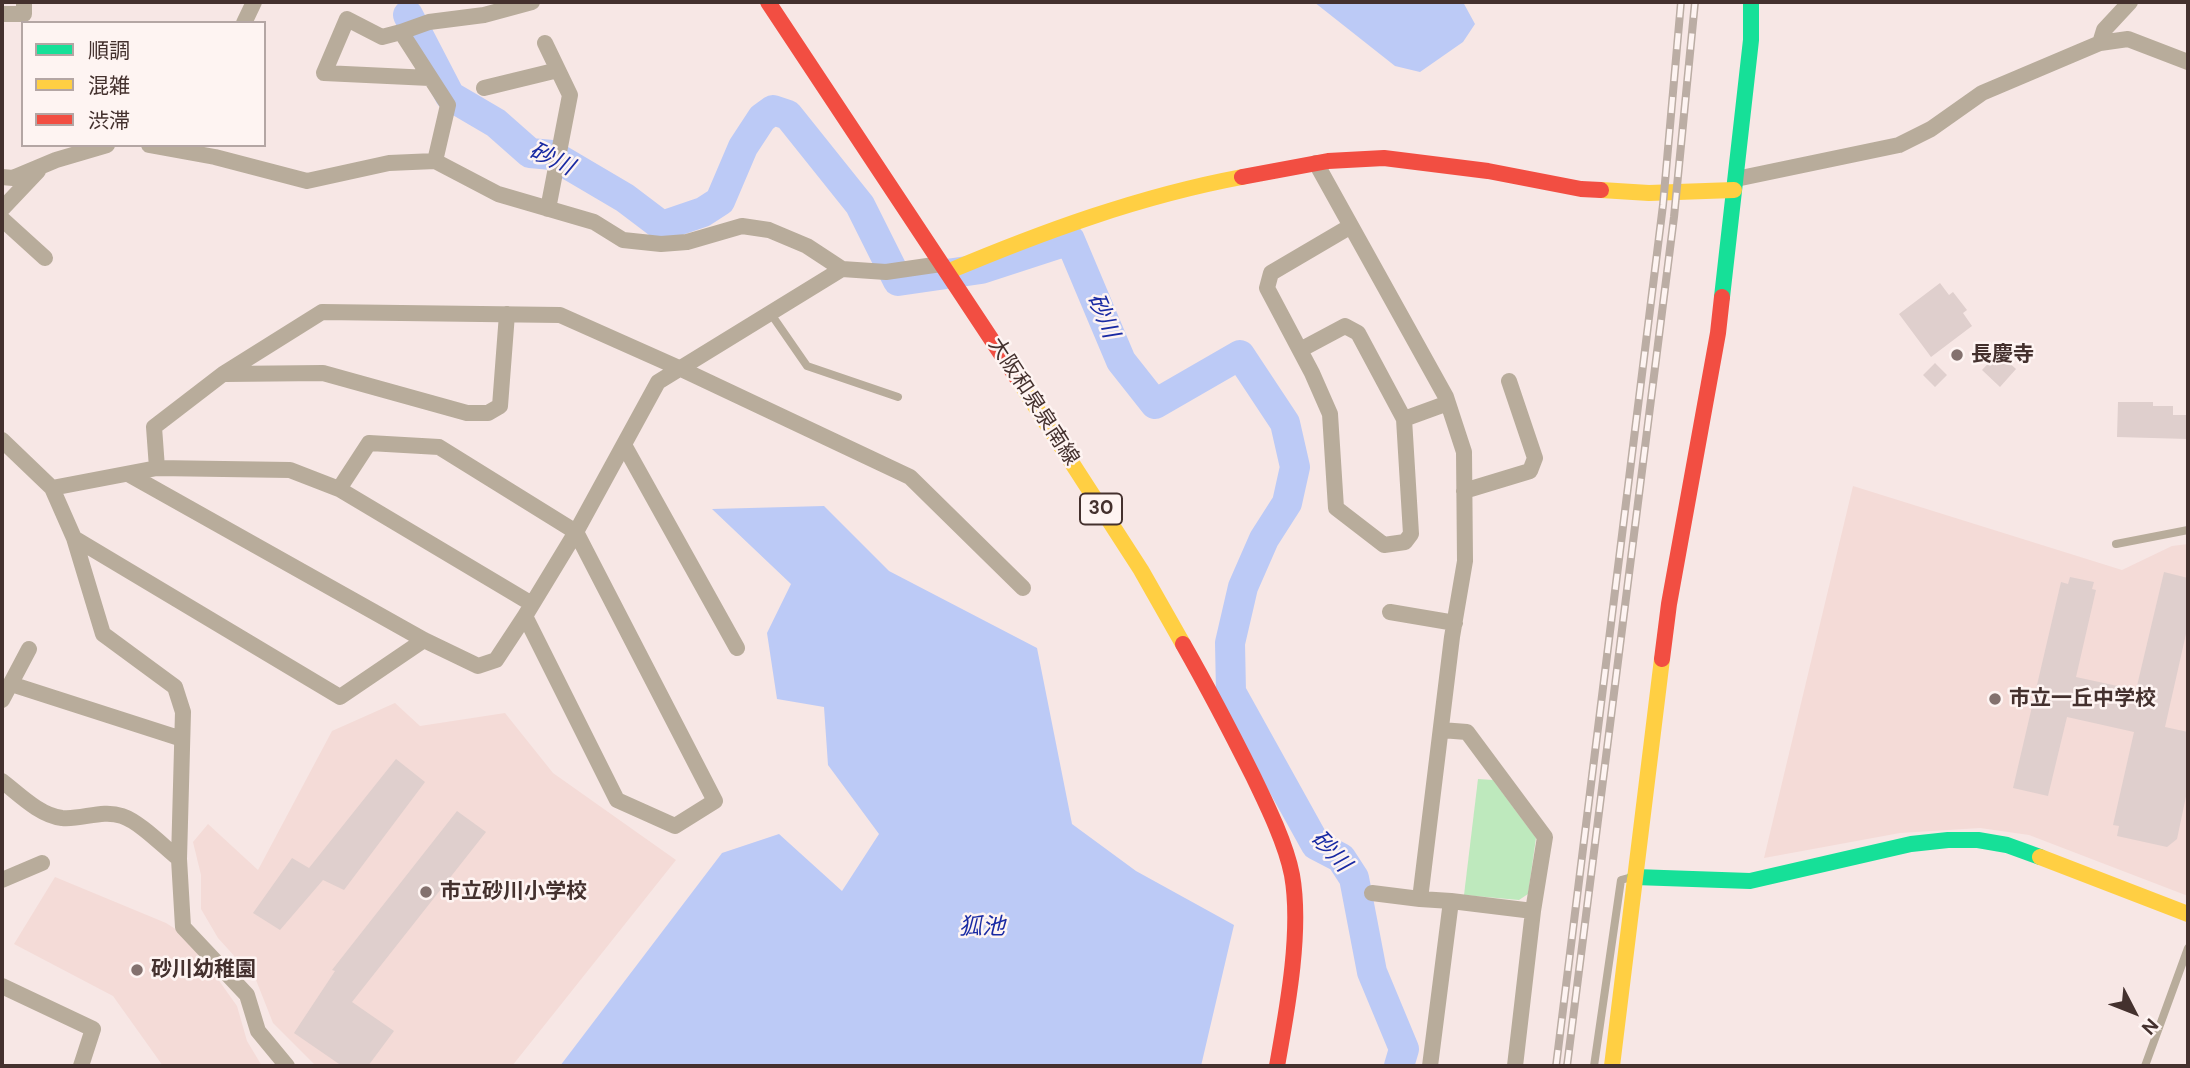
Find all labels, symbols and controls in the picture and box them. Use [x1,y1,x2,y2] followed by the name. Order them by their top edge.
[21,21,266,147] legend
[88,37,130,65] text: 順調
[88,72,130,100] text: 混雑
[88,107,130,135] text: 渋滞
[524,138,578,182] water label: 砂川
[1080,289,1124,343] water label: 砂川
[982,333,1084,471] street label: 大阪和泉泉南線
[1971,342,2034,368] place label: 長慶寺
[1949,347,1965,363] marker: 長慶寺
[1080,494,1122,524] road number: 30
[2009,686,2156,712] place label: 市立一丘中学校
[1987,691,2003,707] marker: 市立一丘中学校
[1304,826,1356,878] water label: 砂川
[440,879,587,905] place label: 市立砂川小学校
[418,884,434,900] marker: 市立砂川小学校
[959,914,1005,942] water label: 狐池
[151,957,256,983] place label: 砂川幼稚園
[129,962,145,978] marker: 砂川幼稚園
[2099,977,2169,1047] north arrow
[2136,1013,2164,1040] text: N

